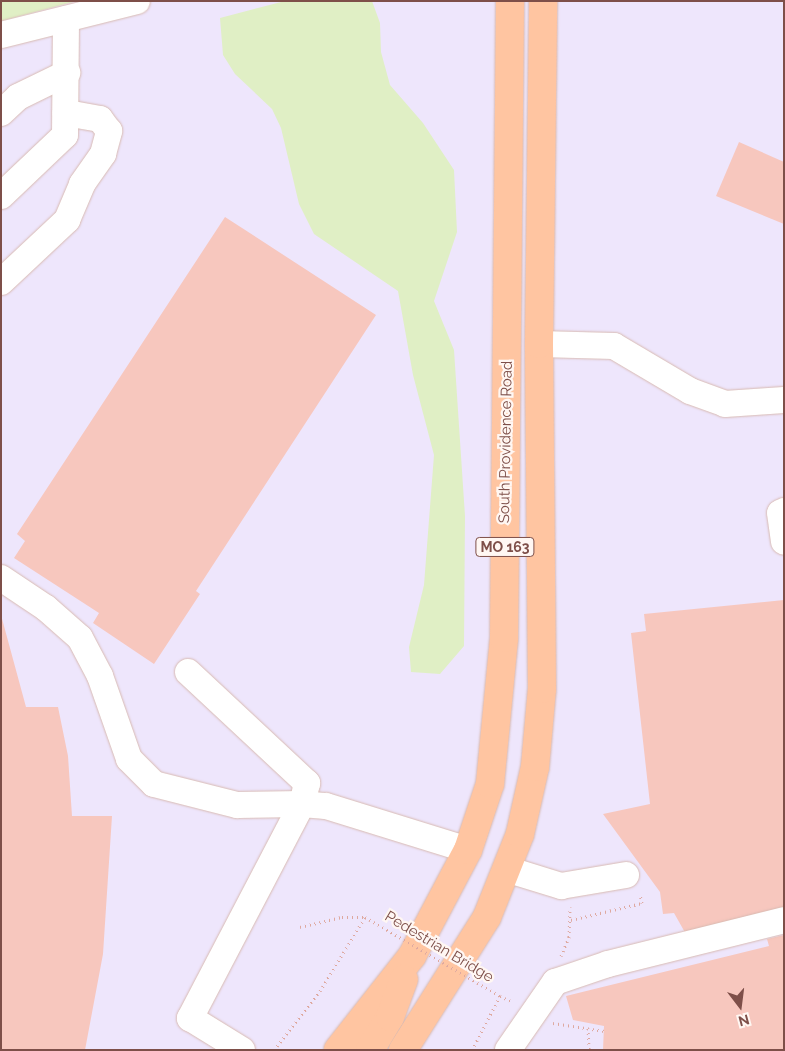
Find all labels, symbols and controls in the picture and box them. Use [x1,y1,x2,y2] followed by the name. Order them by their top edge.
[496,361,516,523] street label: South Providence Road
[475,536,535,558] road number: MO 163
[381,907,497,987] street label: Pedestrian Bridge
[715,981,765,1031] north arrow
[737,1011,751,1030] text: N

